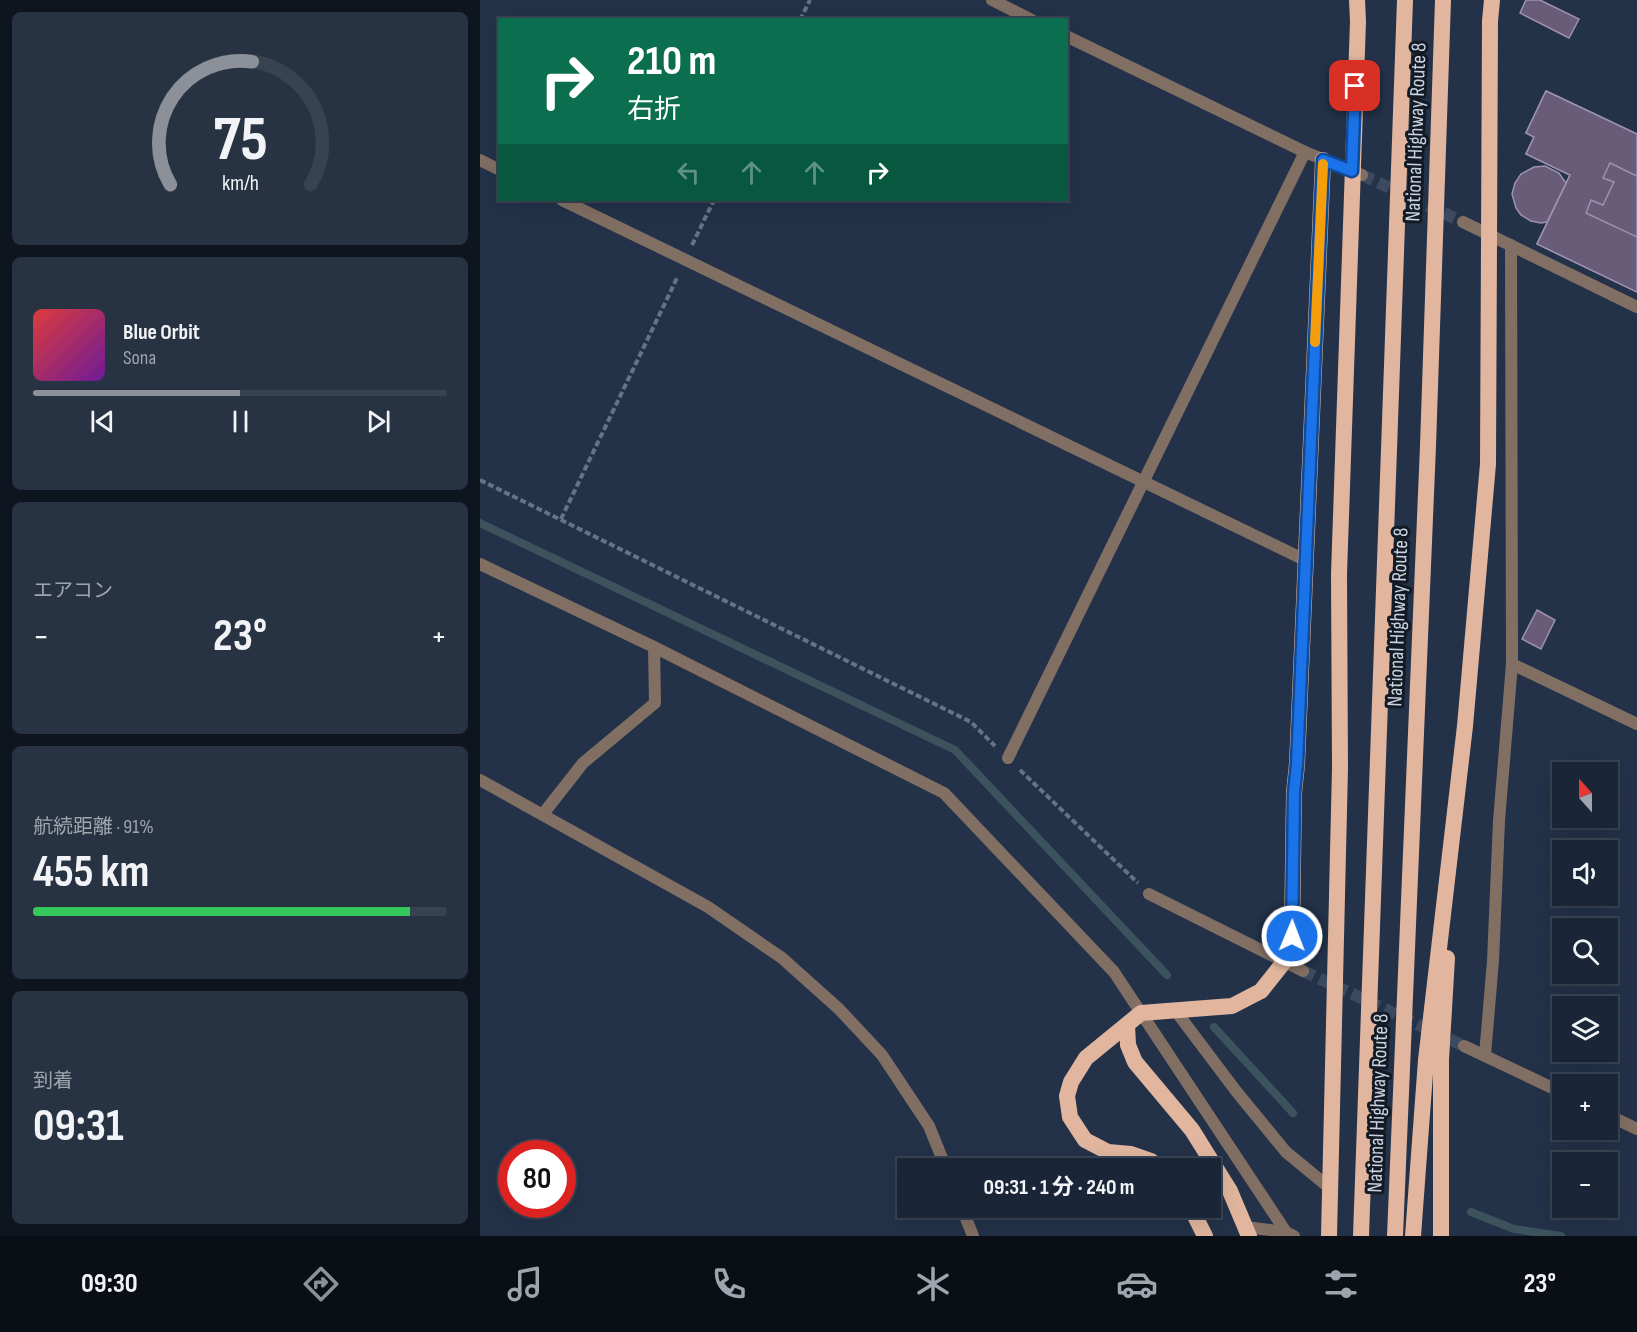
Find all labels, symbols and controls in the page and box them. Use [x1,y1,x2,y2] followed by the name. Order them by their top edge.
[627,36,716,87] text: 210 m
[528,42,606,120] icon: right
[1400,42,1432,222] street label: National Highway Route 8
[1329,60,1380,111] pin
[1338,69,1371,102] icon: arrive
[627,94,681,126] text: 右折
[213,104,267,179] text: 75
[672,156,705,189] icon: left
[735,156,768,189] icon: ahead
[798,156,831,189] icon: ahead
[861,156,894,189] icon: right
[221,172,259,197] text: km/h
[123,319,200,346] text: Blue Orbit
[123,346,156,370] text: Sona
[86,405,119,438] icon: previous
[224,405,257,438] icon: pause
[362,405,395,438] icon: next
[1382,527,1414,707] street label: National Highway Route 8
[33,579,113,603] text: エアコン
[213,609,267,664] text: 23°
[33,617,49,657] text: −
[431,617,447,657] text: +
[1552,762,1618,828] north arrow
[1552,762,1618,1218] map controls
[33,815,154,839] text: 航続距離 · 91%
[1552,840,1618,906] button: sound
[33,845,149,900] text: 455 km
[1260,904,1324,968] position arrow
[1552,918,1618,984] button: search
[1552,996,1618,1062] button: layers
[1362,1013,1394,1193] street label: National Highway Route 8
[33,1069,73,1093] text: 到着
[1552,1074,1618,1140] button: +
[33,1099,124,1154] text: 09:31
[498,1140,576,1218] speed limit sign: 80
[1552,1152,1618,1218] button: −
[984,1174,1134,1201] text: 09:31 · 1 分 · 240 m
[300,1263,342,1305] icon: directions
[504,1263,546,1305] icon: music
[708,1263,750,1305] icon: phone
[912,1263,954,1305] icon: climate
[1116,1263,1158,1305] icon: car
[1320,1263,1362,1305] icon: filters
[81,1268,138,1300] text: 09:30
[1524,1268,1556,1300] text: 23°

